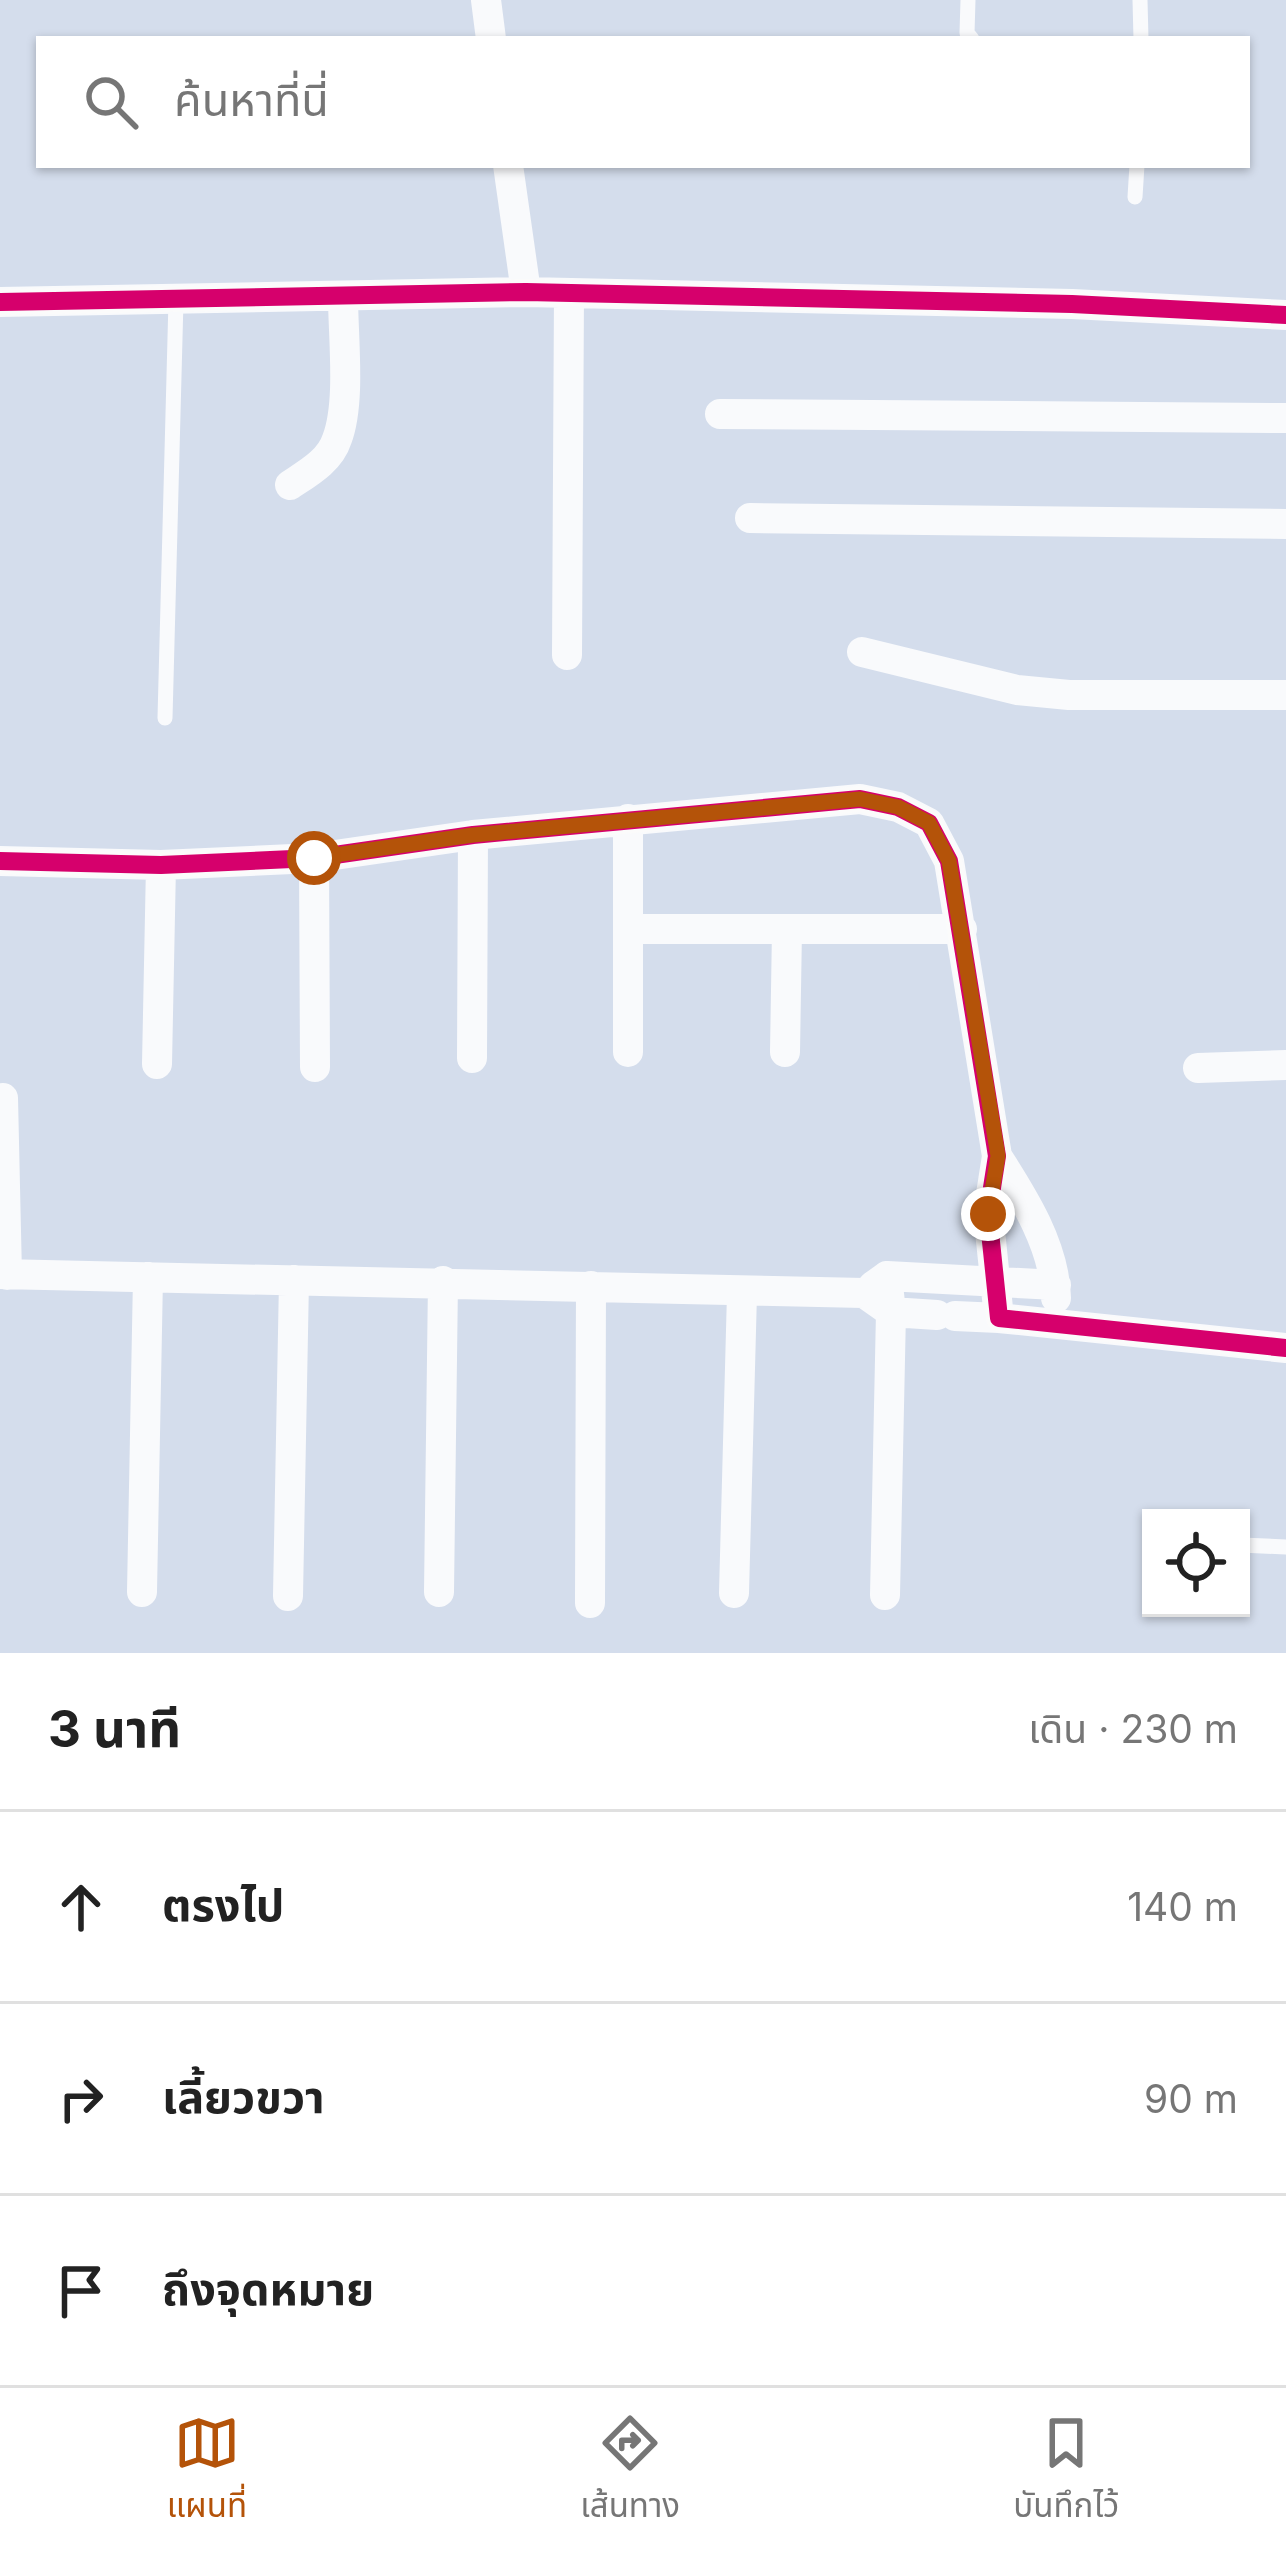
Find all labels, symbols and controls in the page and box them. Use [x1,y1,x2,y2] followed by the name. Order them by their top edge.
[36,36,1250,168] search box
[78,69,144,135] icon: search
[174,72,329,127] text: ค้นหาที่นี่
[287,831,341,885] route start
[961,1187,1015,1241] route end
[1142,1509,1250,1617] map controls
[1142,1509,1250,1617] button: locate
[48,1698,181,1759] text: 3 นาที
[1028,1705,1238,1752] text: เดิน · 230 m
[48,1874,114,1940] icon: ahead
[162,1877,284,1932] text: ตรงไป
[1127,1883,1238,1930] text: 140 m
[48,2066,114,2132] icon: right
[162,2069,325,2124] text: เลี้ยวขวา
[1144,2075,1238,2122] text: 90 m
[48,2258,114,2324] icon: arrive
[162,2261,374,2316] text: ถึงจุดหมาย
[167,2410,247,2532] tab: แผนที่
[580,2410,680,2532] tab: เส้นทาง
[1013,2410,1119,2532] tab: บันทึกไว้

